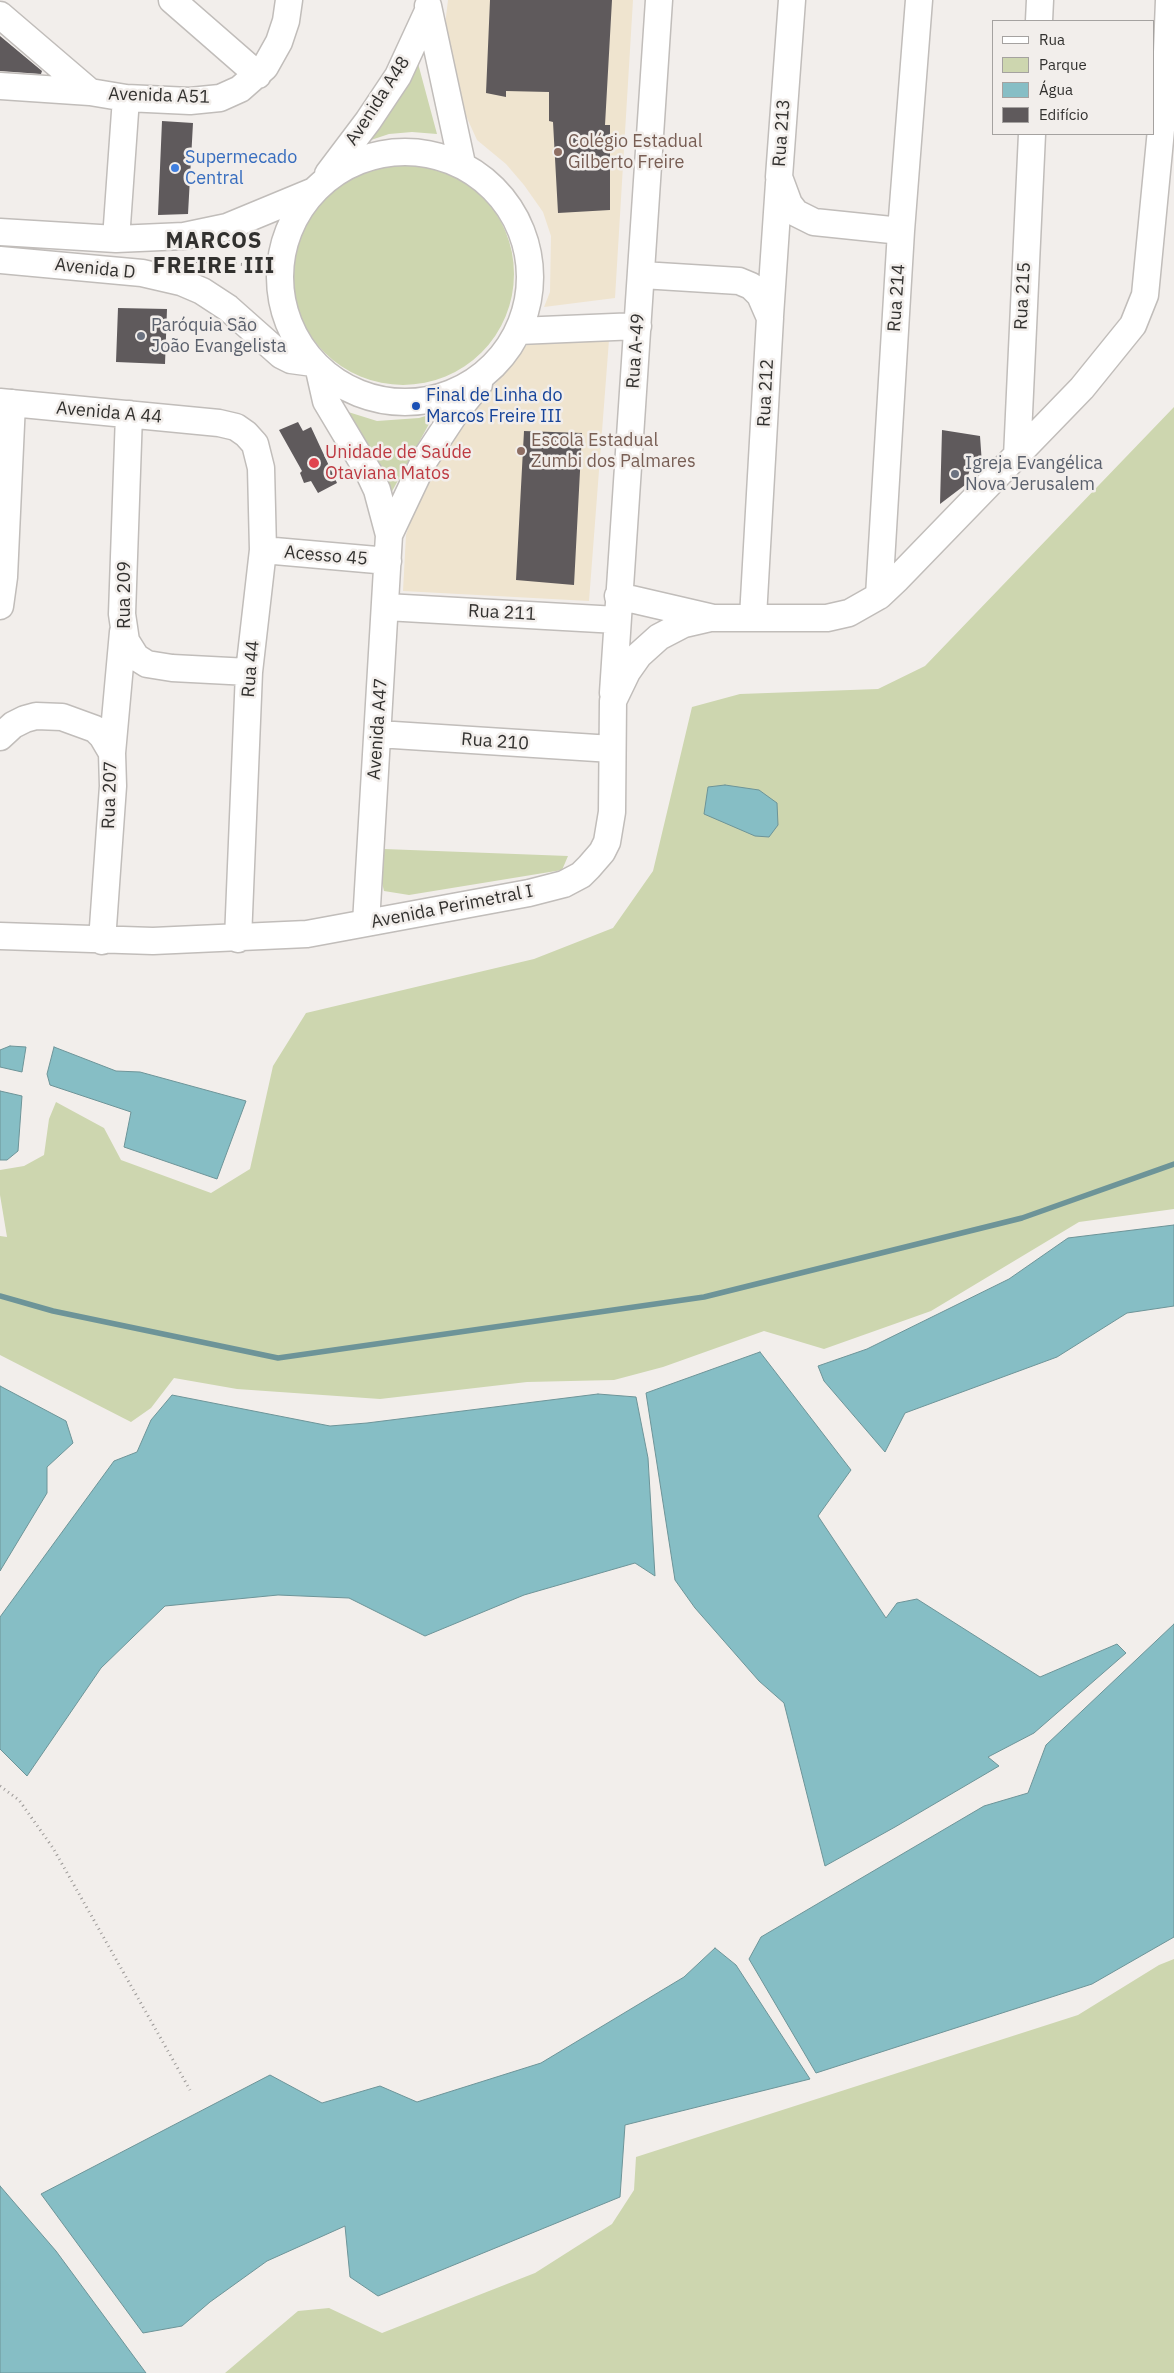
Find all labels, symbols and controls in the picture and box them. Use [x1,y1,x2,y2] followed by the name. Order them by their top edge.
[992,20,1154,135] legend
[1039,30,1065,49] text: Rua
[341,52,415,150] street label: Avenida A48
[1039,55,1087,74] text: Parque
[1039,80,1073,99] text: Água
[108,83,210,109] street label: Avenida A51
[769,98,795,168] street label: Rua 213
[1039,105,1088,124] text: Edifício
[568,131,703,173] place label: Colégio Estadual Gilberto Freire
[552,146,564,158] marker: Colégio Estadual Gilberto Freire
[185,147,297,190] place label: Supermecado Central
[169,162,181,174] marker: Supermecado Central
[152,229,276,280] district label: MARCOS FREIRE III
[54,254,136,284] street label: Avenida D
[1010,261,1036,331] street label: Rua 215
[884,263,910,333] street label: Rua 214
[623,313,649,389] street label: Rua A-49
[151,315,286,358] place label: Paróquia São João Evangelista
[135,330,147,342] marker: Paróquia São João Evangelista
[753,358,779,428] street label: Rua 212
[426,385,562,428] place label: Final de Linha do Marcos Freire III
[55,398,163,428] street label: Avenida A 44
[410,400,422,412] marker: Final de Linha do Marcos Freire III
[531,430,696,472] place label: Escola Estadual Zumbi dos Palmares
[325,442,472,484] place label: Unidade de Saúde Otaviana Matos
[515,445,527,457] marker: Escola Estadual Zumbi dos Palmares
[965,453,1103,496] place label: Igreja Evangélica Nova Jerusalem
[307,456,321,470] marker: Unidade de Saúde Otaviana Matos
[949,468,961,480] marker: Igreja Evangélica Nova Jerusalem
[283,542,369,570] street label: Acesso 45
[114,561,136,629] street label: Rua 209
[467,600,537,626] street label: Rua 211
[238,640,264,698] street label: Rua 44
[364,677,392,781] street label: Avenida A47
[460,729,530,755] street label: Rua 210
[98,761,122,829] street label: Rua 207
[369,881,535,933] street label: Avenida Perimetral I

